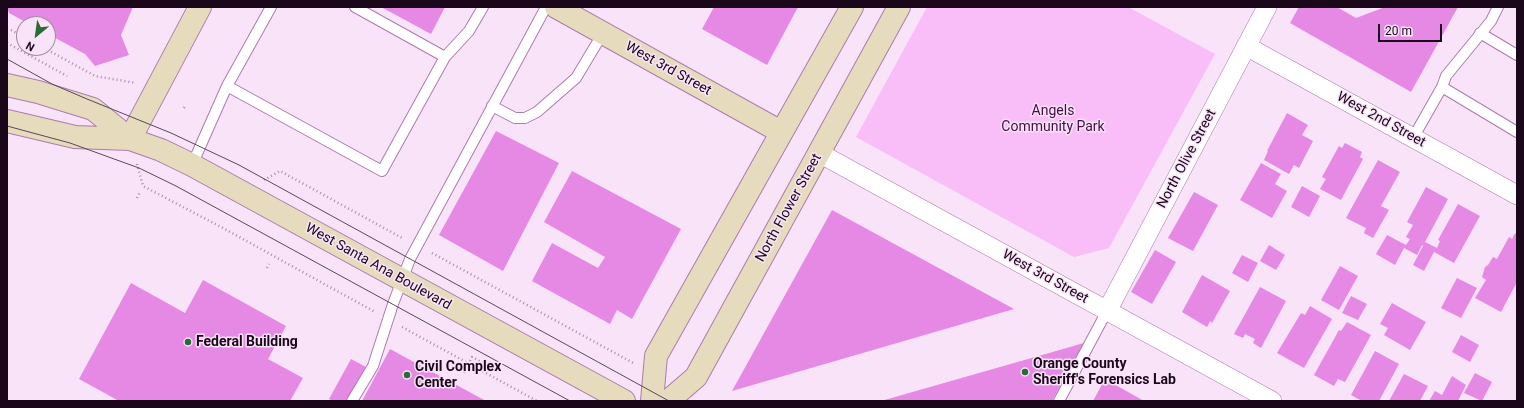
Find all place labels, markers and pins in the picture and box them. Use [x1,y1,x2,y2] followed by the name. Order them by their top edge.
[196,334,298,350] place label: Federal Building
[183,337,193,347] marker: Federal Building
[1033,356,1176,388] place label: Orange County Sheriff's Forensics Lab
[415,359,501,392] place label: Civil Complex Center
[1020,367,1030,377] marker: Orange County Sheriff's Forensics Lab
[402,370,412,380] marker: Civil Complex Center

